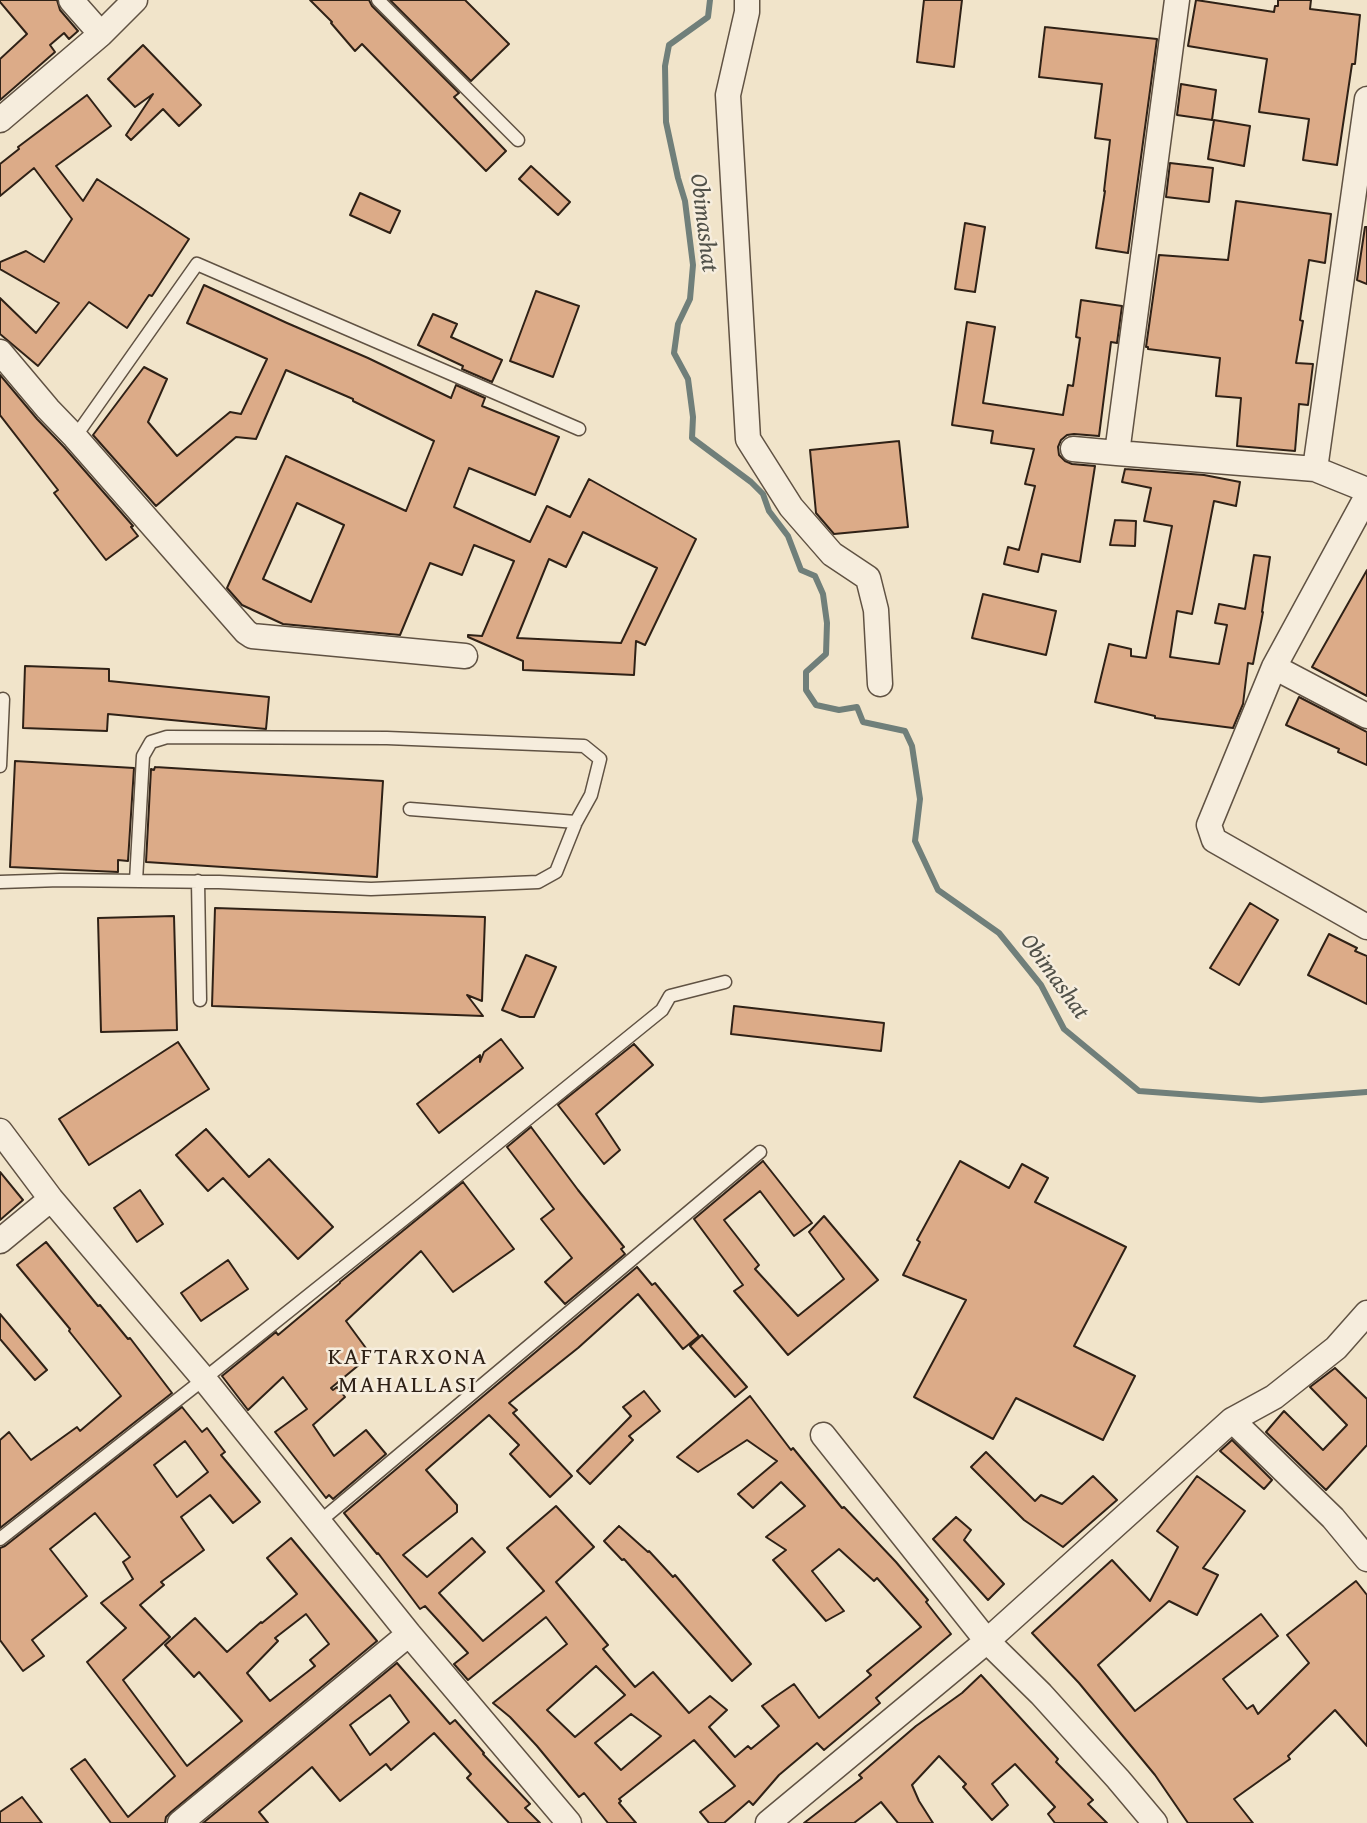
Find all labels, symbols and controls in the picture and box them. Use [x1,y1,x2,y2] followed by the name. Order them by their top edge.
[683,172,723,274] water label: Obimashat
[1013,928,1095,1026] water label: Obimashat
[329,1344,487,1400] district label: KAFTARXONA MAHALLASI

